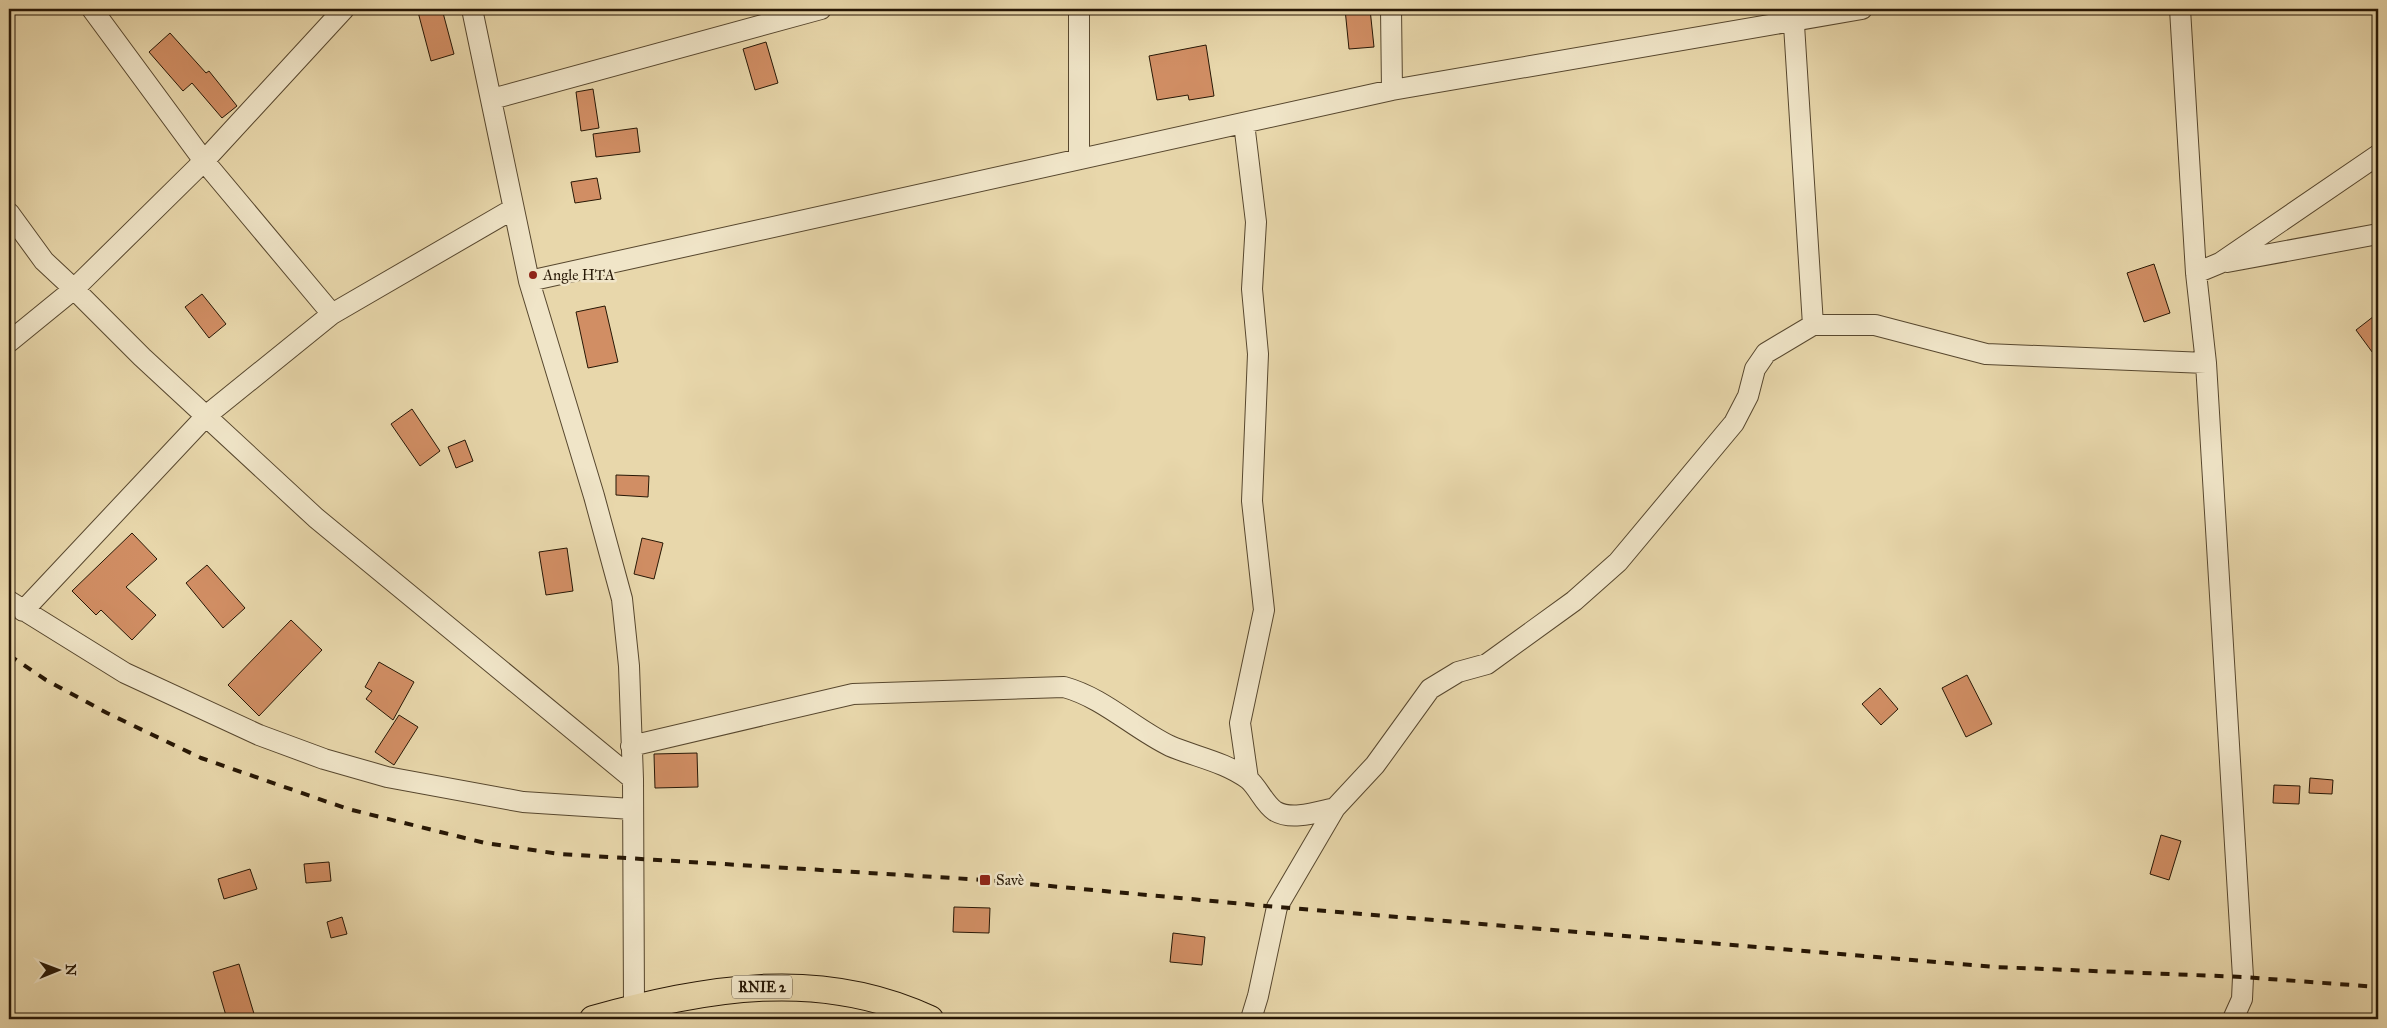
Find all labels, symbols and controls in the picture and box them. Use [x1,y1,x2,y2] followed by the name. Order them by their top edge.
[542,266,615,284] place label: Angle HTA
[527,269,539,281] marker: Angle HTA
[996,871,1024,889] place label: Savè
[978,873,992,887] marker: Savè
[32,946,82,996] north arrow
[62,964,79,976] text: N
[732,976,792,999] road number: RNIE 2

